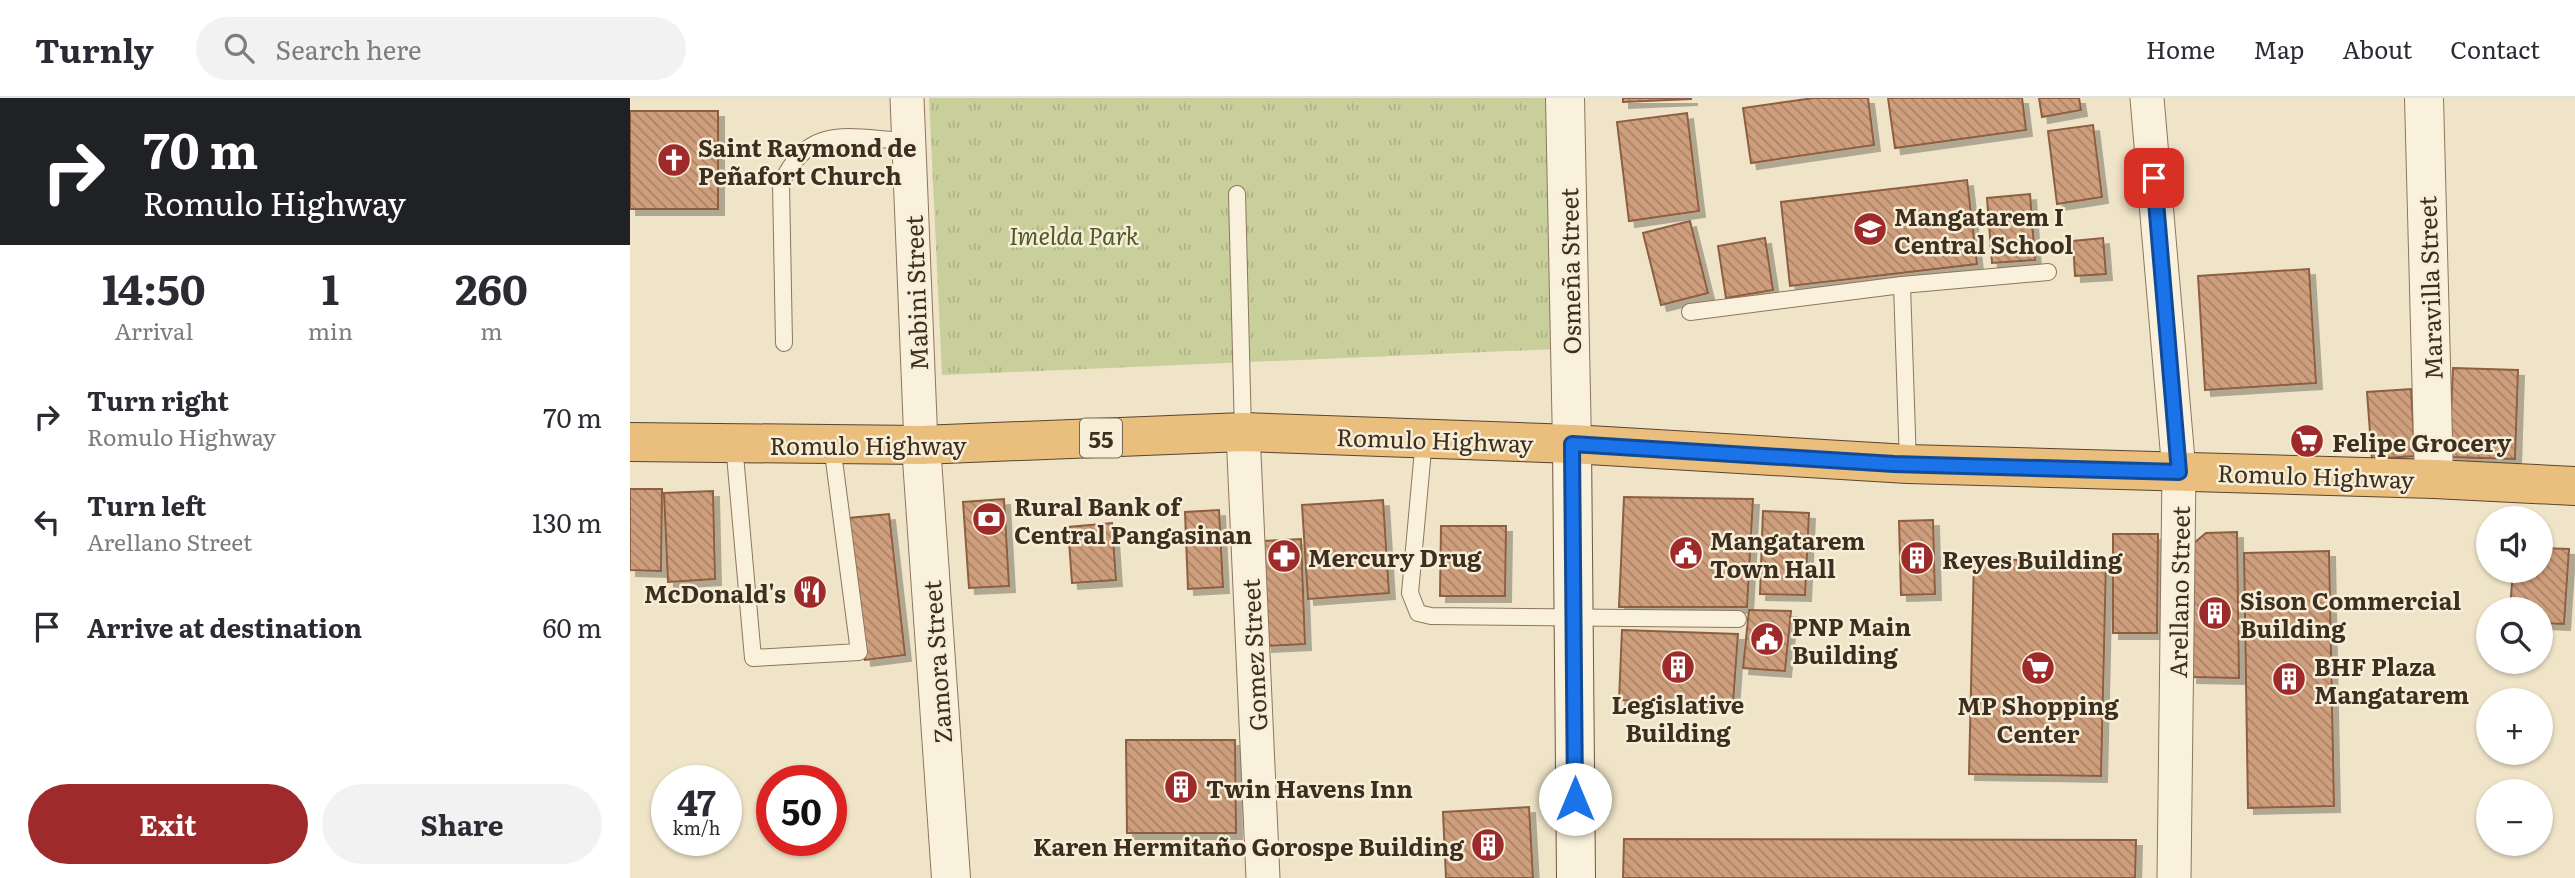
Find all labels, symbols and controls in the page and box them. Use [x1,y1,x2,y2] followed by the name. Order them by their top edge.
[196,17,686,80] search box
[35,24,154,73] text: Turnly
[220,29,258,67] icon: search
[276,29,421,68] text: Search here
[2146,31,2215,66] text: Home
[2253,31,2304,66] text: Map
[2342,31,2412,66] text: About
[2450,31,2540,66] text: Contact
[143,111,258,184] text: 70 m
[28,126,119,217] icon: right
[698,129,917,192] place label: Saint Raymond de Peñafort Church
[655,141,693,179] church icon: Saint Raymond de Peñafort Church
[2124,148,2184,208] pin
[2135,159,2173,197] icon: arrive
[143,178,406,226] text: Romulo Highway
[1550,187,1588,355] street label: Osmeña Street
[2408,195,2450,381] street label: Maravilla Street
[1894,198,2073,261] place label: Mangatarem I Central School
[1851,210,1889,248] school or university icon: Mangatarem I Central School
[895,214,935,371] street label: Mabini Street
[1009,217,1140,252] park label: Imelda Park
[102,256,206,318] text: 14:50
[322,256,339,318] text: 1
[455,256,528,318] text: 260
[115,313,193,347] text: Arrival
[308,313,353,347] text: min
[480,313,503,347] text: m
[87,380,229,419] text: Turn right
[543,397,602,436] text: 70 m
[28,398,66,436] icon: right
[1080,418,1122,458] road number: 55
[1336,418,1534,460] street label: Romulo Highway
[87,419,276,453] text: Romulo Highway
[2288,422,2326,460] supermarket icon: Felipe Grocery
[2332,424,2512,459] place label: Felipe Grocery
[769,427,967,462] street label: Romulo Highway
[2217,454,2415,496] street label: Romulo Highway
[87,485,206,524] text: Turn left
[1014,488,1253,551] place label: Rural Bank of Central Pangasinan
[970,500,1008,538] bank icon: Rural Bank of Central Pangasinan
[532,502,602,541] text: 130 m
[28,503,66,541] icon: left
[2159,505,2197,679] street label: Arellano Street
[2476,506,2553,856] map controls
[2476,506,2553,583] button: sound
[1710,522,1865,585] place label: Mangatarem Town Hall
[87,524,252,558] text: Arellano Street
[1667,534,1705,572] public building icon: Mangatarem Town Hall
[1265,537,1303,575] pharmacy icon: Mercury Drug
[1308,539,1482,574] place label: Mercury Drug
[1898,539,1936,577] building icon: Reyes Building
[1942,541,2123,576] place label: Reyes Building
[791,573,829,611] restaurant icon: McDonald's
[644,575,786,610] place label: McDonald's
[1232,578,1274,732] street label: Gomez Street
[913,579,959,745] street label: Zamora Street
[2240,582,2462,645] place label: Sison Commercial Building
[2196,594,2234,632] building icon: Sison Commercial Building
[2476,597,2553,674] button: search
[87,607,362,646] text: Arrive at destination
[543,607,602,646] text: 60 m
[28,608,66,646] icon: arrive
[1792,608,1911,671] place label: PNP Main Building
[1748,620,1786,658] public building icon: PNP Main Building
[1659,648,1697,686] building icon: Legislative Building
[2314,648,2469,711] place label: BHF Plaza Mangatarem
[2019,649,2057,687] supermarket icon: MP Shopping Center
[2270,660,2308,698] building icon: BHF Plaza Mangatarem
[1612,686,1744,749] place label: Legislative Building
[1957,687,2119,750] place label: MP Shopping Center
[2476,688,2553,765] button: +
[1538,762,1612,836] position arrow
[756,765,847,856] speed limit sign: 50
[1162,768,1200,806] building icon: Twin Havens Inn
[1206,770,1413,805] place label: Twin Havens Inn
[677,775,716,827] text: 47
[2476,779,2553,856] button: −
[28,784,308,864] button: Exit
[322,784,602,864] button: Share
[673,814,720,841] text: km/h
[1469,826,1507,864] building icon: Karen Hermitaño Gorospe Building
[1033,828,1464,863] place label: Karen Hermitaño Gorospe Building

